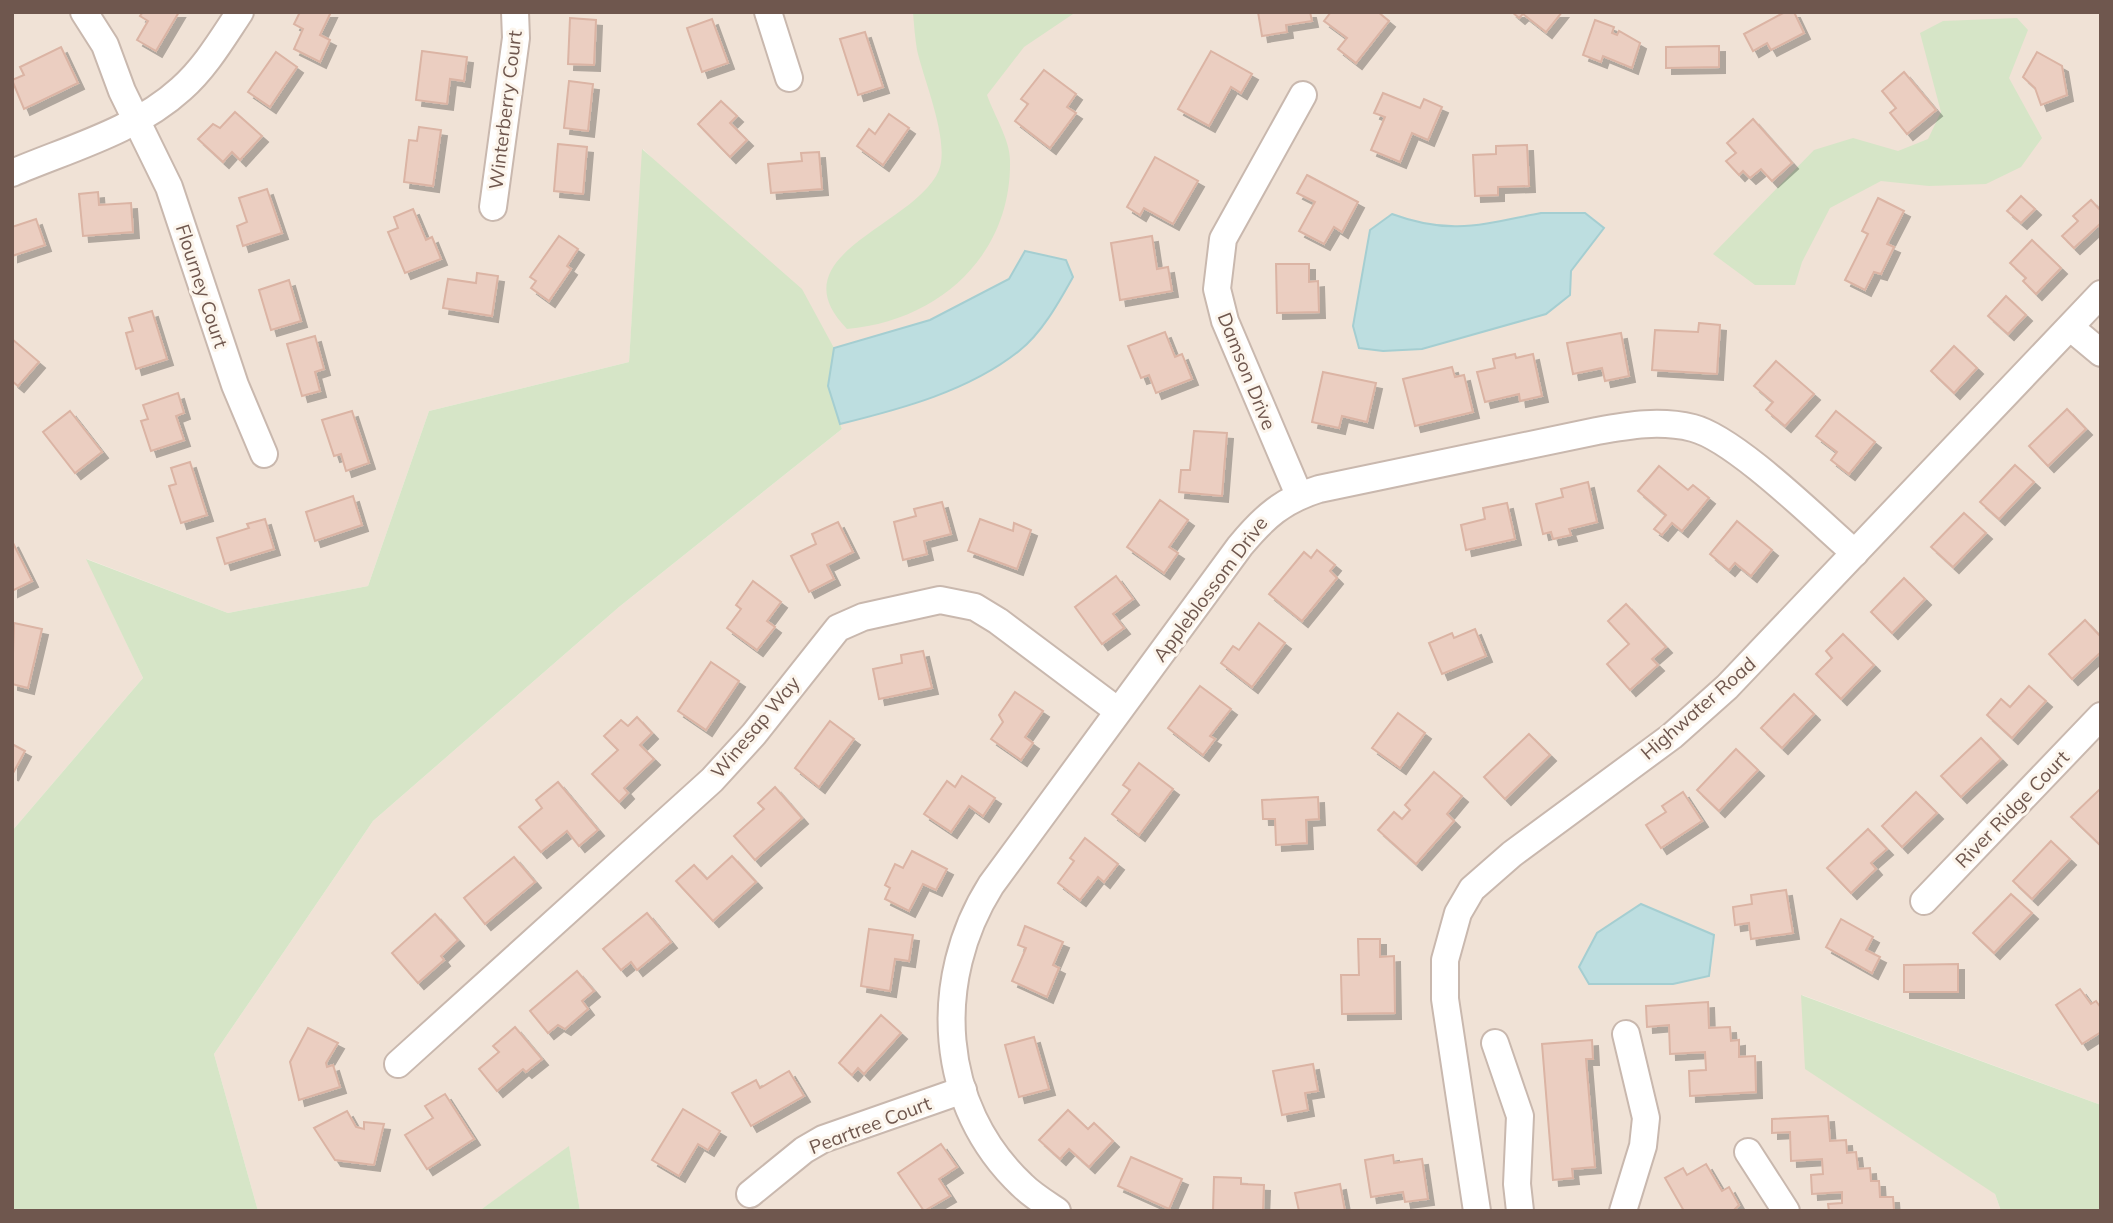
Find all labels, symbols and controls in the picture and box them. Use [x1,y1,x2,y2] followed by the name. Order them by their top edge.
[483,29,527,191] street label: Winterberry Court
[171,221,233,351] street label: Flourney Court
[1213,309,1281,433] street label: Damson Drive
[1148,512,1272,666] street label: Appleblossom Drive
[1636,652,1760,764] street label: Highwater Road
[705,671,805,783] street label: Winesap Way
[1950,745,2074,873] street label: River Ridge Court
[806,1091,935,1159] street label: Peartree Court

